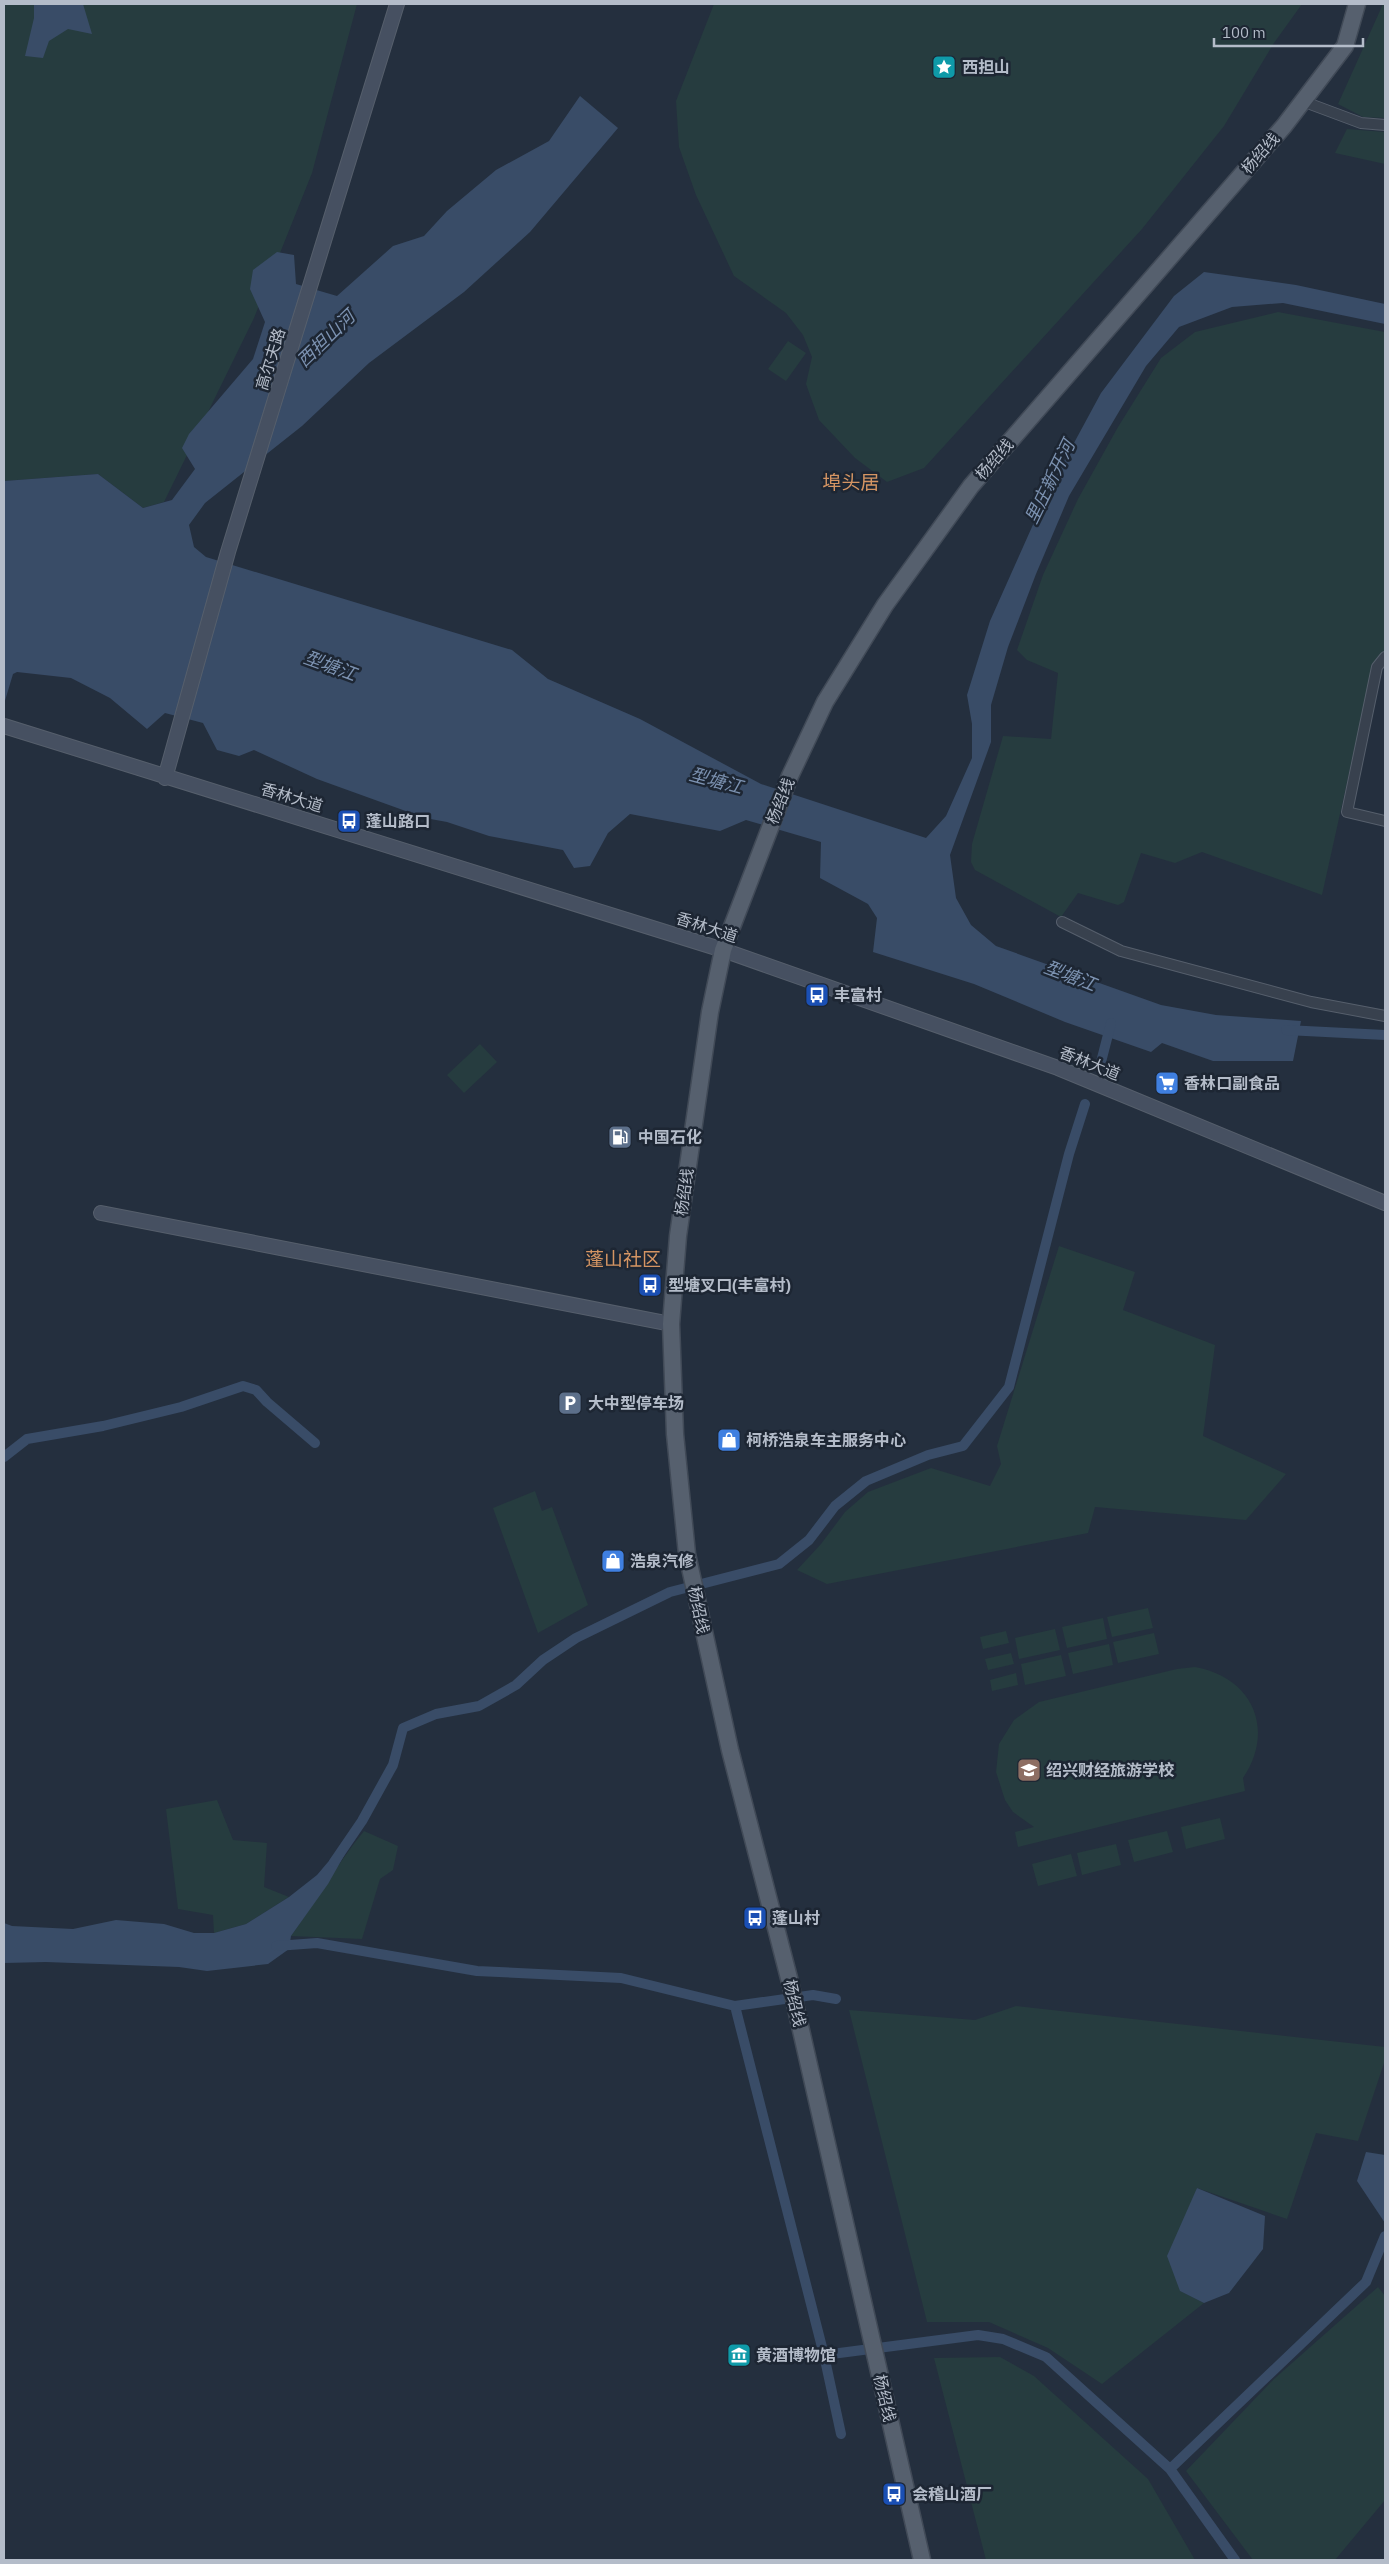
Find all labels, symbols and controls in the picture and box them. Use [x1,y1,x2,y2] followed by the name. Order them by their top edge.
[1214,15,1363,47] scale bar
[1222,23,1266,42] text: 100 m
[931,54,957,80] place icon: 西担山
[962,57,1010,77] place label: 西担山
[1237,128,1283,178] street label: 杨绍线
[292,303,362,372] water label: 西担山河
[251,325,289,393] street label: 高尔夫路
[971,434,1017,484] street label: 杨绍线
[1019,434,1081,527] water label: 里庄新开河
[822,470,880,494] district label: 埠头居
[301,645,361,686] water label: 型塘江
[687,762,747,799] water label: 型塘江
[762,775,798,827] street label: 杨绍线
[258,778,326,816] street label: 香林大道
[336,808,362,834] bus stop icon: 蓬山路口
[366,811,430,831] place label: 蓬山路口
[673,908,741,946] street label: 香林大道
[1041,955,1101,997] water label: 型塘江
[804,982,830,1008] bus stop icon: 丰富村
[834,985,882,1005] place label: 丰富村
[1057,1042,1123,1084] street label: 香林大道
[1154,1070,1180,1096] supermarket icon: 香林口副食品
[1184,1073,1280,1093] place label: 香林口副食品
[607,1124,633,1150] fuel station icon: 中国石化
[638,1127,702,1147] place label: 中国石化
[671,1167,697,1217] street label: 杨绍线
[585,1247,661,1271] district label: 蓬山社区
[637,1272,663,1298] bus stop icon: 型塘叉口(丰富村)
[668,1275,791,1295] place label: 型塘叉口(丰富村)
[557,1390,583,1416] parking icon: 大中型停车场
[588,1393,684,1413] place label: 大中型停车场
[716,1427,742,1453] shop icon: 柯桥浩泉车主服务中心
[746,1430,906,1450] place label: 柯桥浩泉车主服务中心
[600,1548,626,1574] shop icon: 浩泉汽修
[630,1551,694,1571] place label: 浩泉汽修
[684,1584,714,1636] street label: 杨绍线
[1016,1757,1042,1783] school or university icon: 绍兴财经旅游学校
[1046,1760,1175,1780] place label: 绍兴财经旅游学校
[742,1905,768,1931] bus stop icon: 蓬山村
[772,1908,820,1928] place label: 蓬山村
[780,1977,810,2029] street label: 杨绍线
[726,2342,752,2368] museum icon: 黄酒博物馆
[756,2345,836,2365] place label: 黄酒博物馆
[870,2372,900,2424] street label: 杨绍线
[881,2481,907,2507] bus stop icon: 会稽山酒厂
[912,2484,992,2504] place label: 会稽山酒厂

